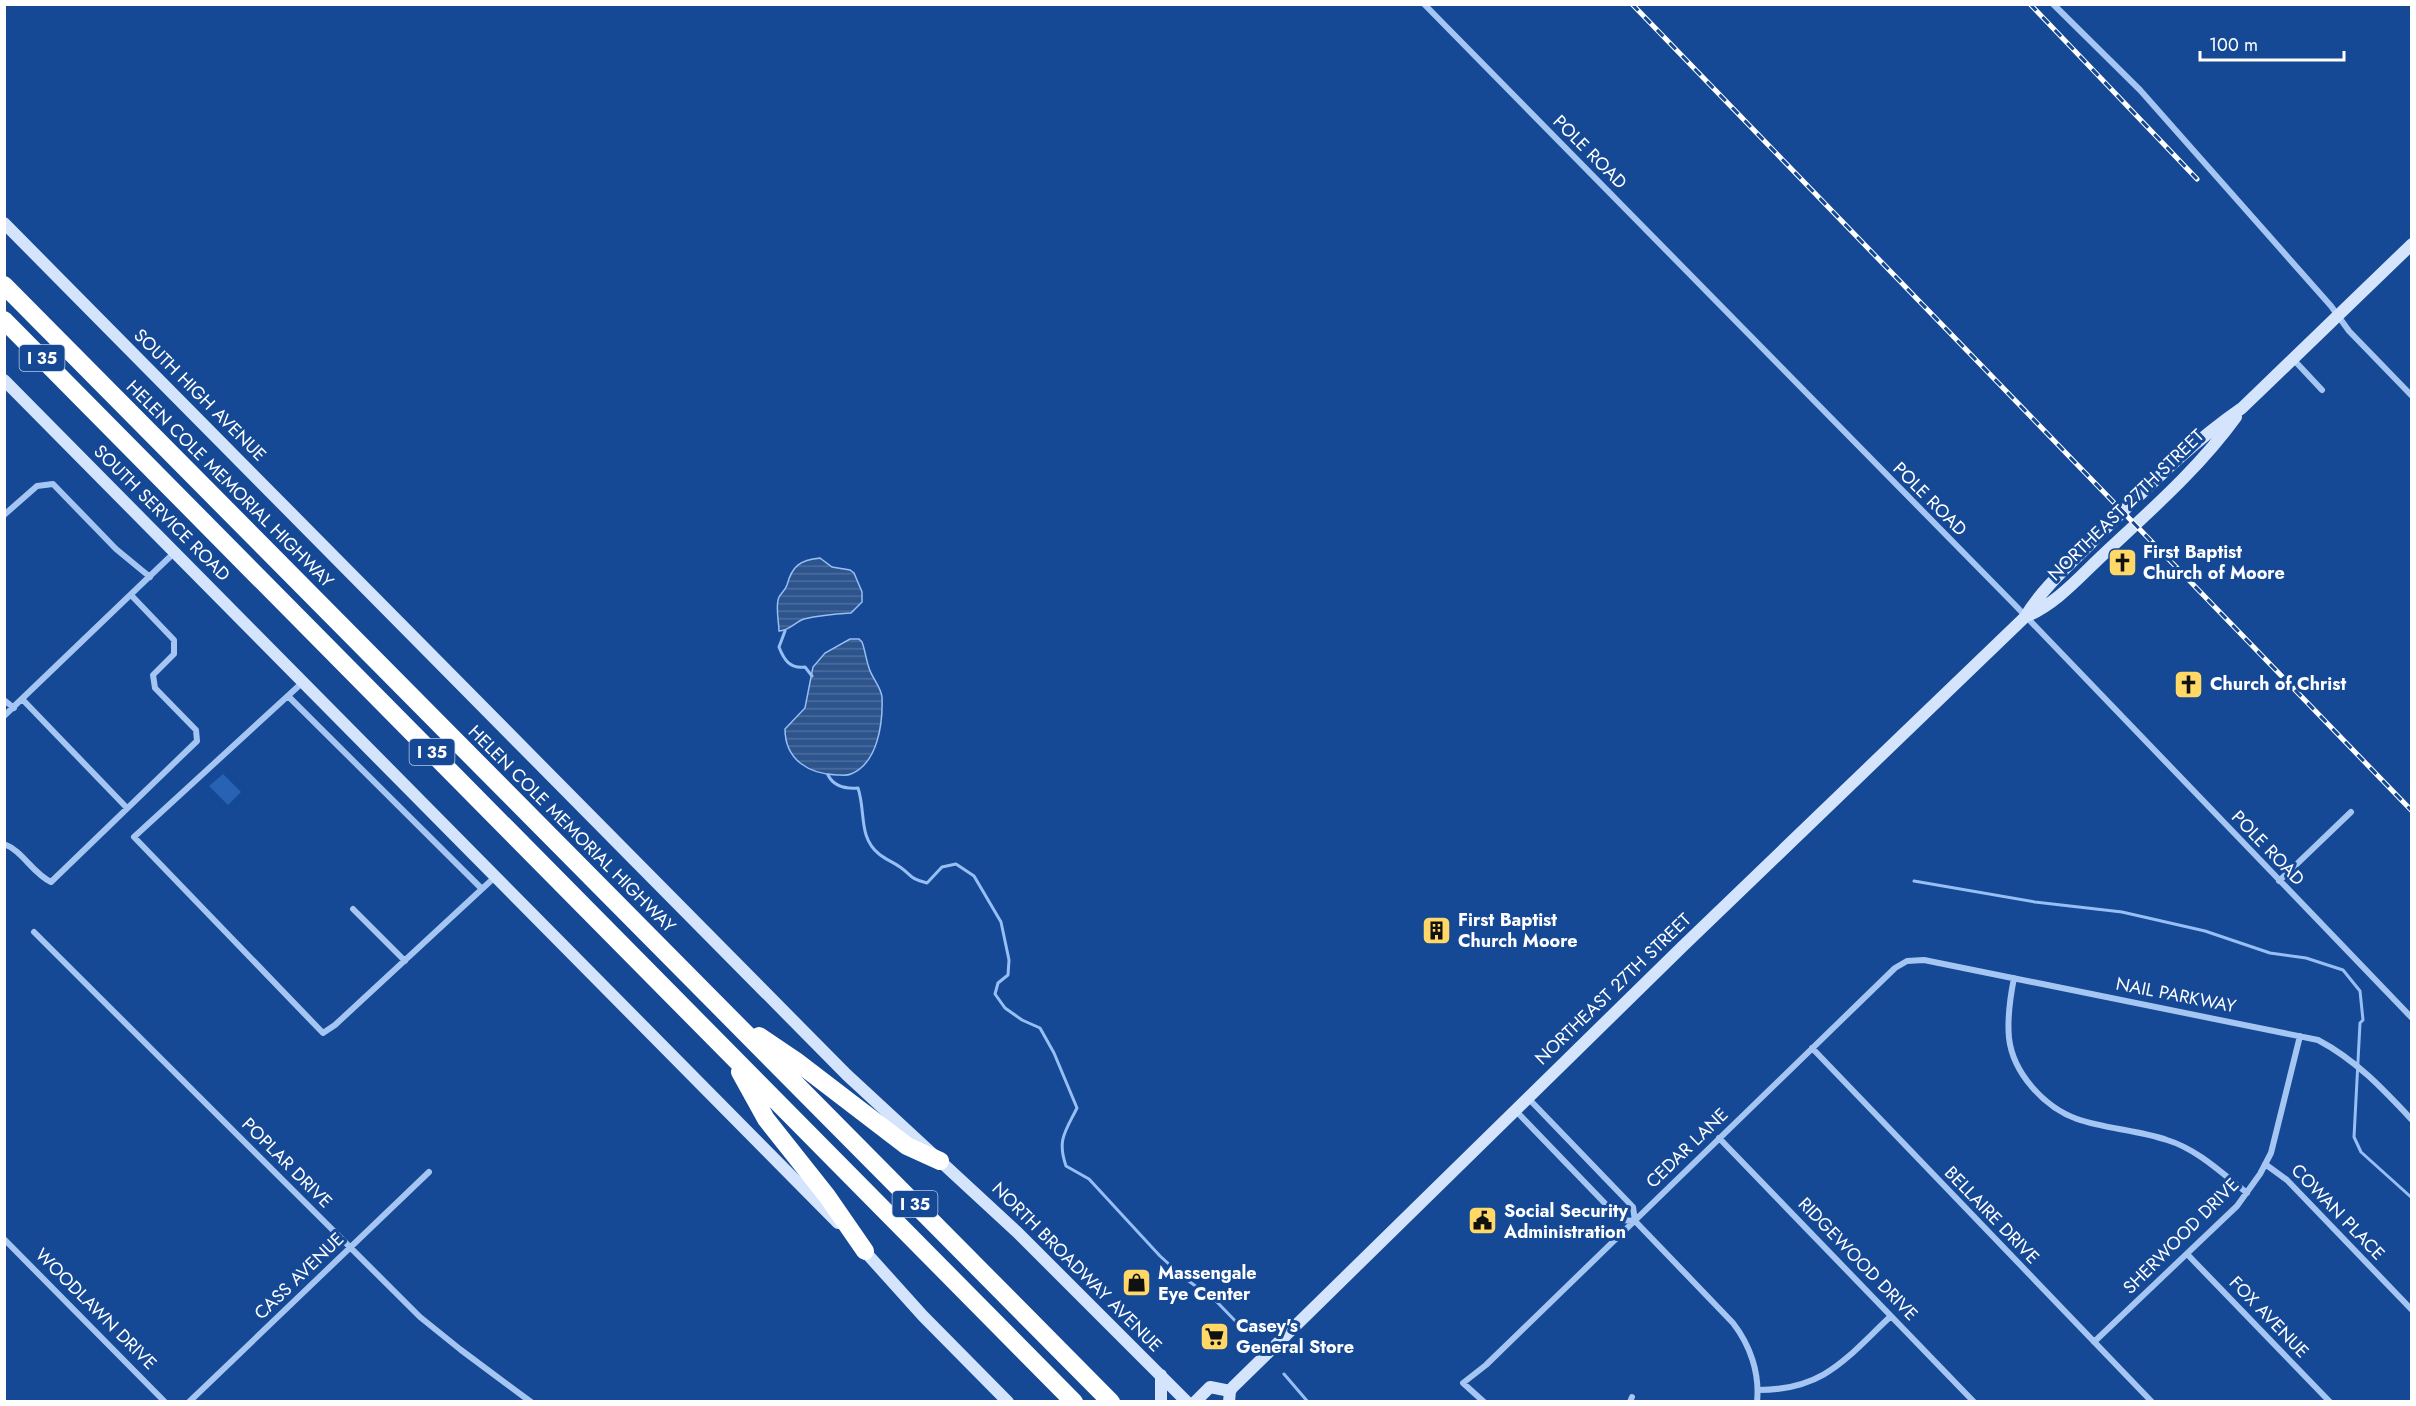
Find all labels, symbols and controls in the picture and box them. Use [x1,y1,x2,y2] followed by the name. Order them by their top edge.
[2200,24,2344,62] scale bar
[2209,32,2258,58] text: 100 m
[1547,109,1633,195] street label: POLE ROAD
[128,323,272,467] street label: SOUTH HIGH AVENUE
[20,345,64,371] road number: I 35
[120,374,340,594] street label: HELEN COLE MEMORIAL HIGHWAY
[2042,423,2210,587] street label: NORTHEAST 27TH STREET
[88,439,236,587] street label: SOUTH SERVICE ROAD
[1887,456,1973,542] street label: POLE ROAD
[2143,539,2285,586] place label: First Baptist Church of Moore
[2106,546,2138,578] church icon: First Baptist Church of Moore
[2173,668,2205,700] church icon: Church of Christ
[2210,671,2347,697] place label: Church of Christ
[462,719,682,939] street label: HELEN COLE MEMORIAL HIGHWAY
[410,739,454,765] road number: I 35
[2226,805,2310,891] street label: POLE ROAD
[1458,907,1578,954] place label: First Baptist Church Moore
[1529,907,1697,1071] street label: NORTHEAST 27TH STREET
[1421,914,1453,946] building icon: First Baptist Church Moore
[2114,971,2239,1020] street label: NAIL PARKWAY
[1640,1102,1734,1194] street label: CEDAR LANE
[236,1112,338,1214] street label: POPLAR DRIVE
[2285,1158,2391,1266] street label: COWAN PLACE
[1939,1160,2045,1270] street label: BELLAIRE DRIVE
[2117,1172,2245,1300] street label: SHERWOOD DRIVE
[986,1176,1168,1358] street label: NORTH BROADWAY AVENUE
[892,1191,938,1217] road number: I 35
[1792,1191,1924,1327] street label: RIDGEWOOD DRIVE
[1503,1198,1629,1245] place label: Social Security Administration
[1467,1205,1499,1237] public building icon: Social Security Administration
[248,1226,350,1326] street label: CASS AVENUE
[29,1242,163,1376] street label: WOODLAWN DRIVE
[1158,1260,1257,1307] place label: Massengale Eye Center
[1121,1267,1153,1299] shop icon: Massengale Eye Center
[2223,1270,2315,1364] street label: FOX AVENUE
[1236,1313,1354,1360] place label: Casey's General Store
[1199,1320,1231,1352] supermarket icon: Casey's General Store

